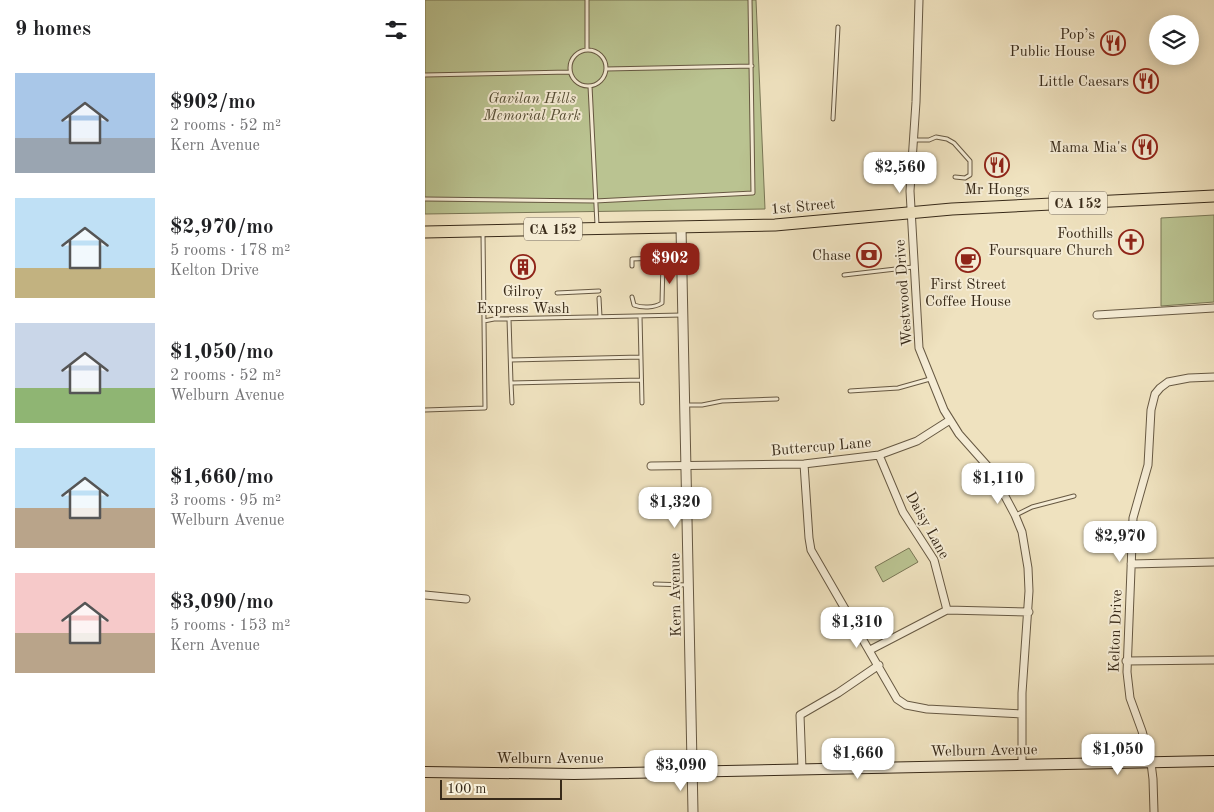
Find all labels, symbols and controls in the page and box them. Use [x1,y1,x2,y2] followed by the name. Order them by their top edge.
[1149,15,1199,65] map controls
[1149,15,1199,65] button: layers
[382,16,410,44] icon: filters
[15,19,91,40] text: 9 homes
[1010,28,1095,60] place label: Pop’s Public House
[1100,30,1126,56] restaurant icon: Pop’s Public House
[1133,68,1159,94] restaurant icon: Little Caesars
[1038,75,1129,90] place label: Little Caesars
[170,92,256,113] text: $902/mo
[482,92,581,124] park label: Gavilan Hills Memorial Park
[55,93,115,153] icon: home
[170,118,281,134] text: 2 rooms · 52 m²
[1132,134,1158,160] restaurant icon: Mama Mia's
[170,138,260,154] text: Kern Avenue
[1049,141,1127,156] place label: Mama Mia's
[859,152,941,194] pin: $2,560
[984,152,1010,178] restaurant icon: Mr Hongs
[875,160,925,176] text: $2,560
[965,183,1029,198] place label: Mr Hongs
[1049,192,1107,214] road number: CA 152
[770,197,836,218] street label: 1st Street
[170,217,274,238] text: $2,970/mo
[55,218,115,278] icon: home
[524,218,582,240] road number: CA 152
[989,227,1113,259] place label: Foothills Foursquare Church
[1118,229,1144,255] church icon: Foothills Foursquare Church
[893,239,916,347] street label: Westwood Drive
[640,242,700,285] pin: $902
[856,242,882,268] bank icon: Chase
[170,243,290,259] text: 5 rooms · 178 m²
[955,247,981,273] cafe icon: First Street Coffee House
[812,249,851,264] place label: Chase
[651,251,689,267] text: $902
[510,254,536,280] building icon: Gilroy Express Wash
[170,263,259,279] text: Kelton Drive
[925,278,1011,310] place label: First Street Coffee House
[476,285,570,317] place label: Gilroy Express Wash
[170,342,274,363] text: $1,050/mo
[55,343,115,403] icon: home
[170,368,281,384] text: 2 rooms · 52 m²
[170,388,284,404] text: Welburn Avenue
[770,436,872,459] street label: Buttercup Lane
[957,462,1039,505] pin: $1,110
[170,467,274,488] text: $1,660/mo
[55,468,115,528] icon: home
[973,471,1023,487] text: $1,110
[634,486,716,529] pin: $1,320
[902,490,951,562] street label: Daisy Lane
[170,493,281,509] text: 3 rooms · 95 m²
[650,495,700,511] text: $1,320
[170,513,284,529] text: Welburn Avenue
[1079,520,1161,563] pin: $2,970
[1095,529,1145,545] text: $2,970
[668,553,685,637] street label: Kern Avenue
[1108,589,1125,673] street label: Kelton Drive
[170,592,274,613] text: $3,090/mo
[55,593,115,653] icon: home
[816,606,898,649] pin: $1,310
[832,615,882,631] text: $1,310
[170,618,290,634] text: 5 rooms · 153 m²
[170,638,260,654] text: Kern Avenue
[1077,734,1159,776] pin: $1,050
[817,738,899,780] pin: $1,660
[1093,742,1143,758] text: $1,050
[930,743,1038,760] street label: Welburn Avenue
[833,746,883,762] text: $1,660
[640,750,722,792] pin: $3,090
[496,752,604,767] street label: Welburn Avenue
[656,758,706,774] text: $3,090
[440,777,563,800] scale bar
[447,782,486,796] text: 100 m

